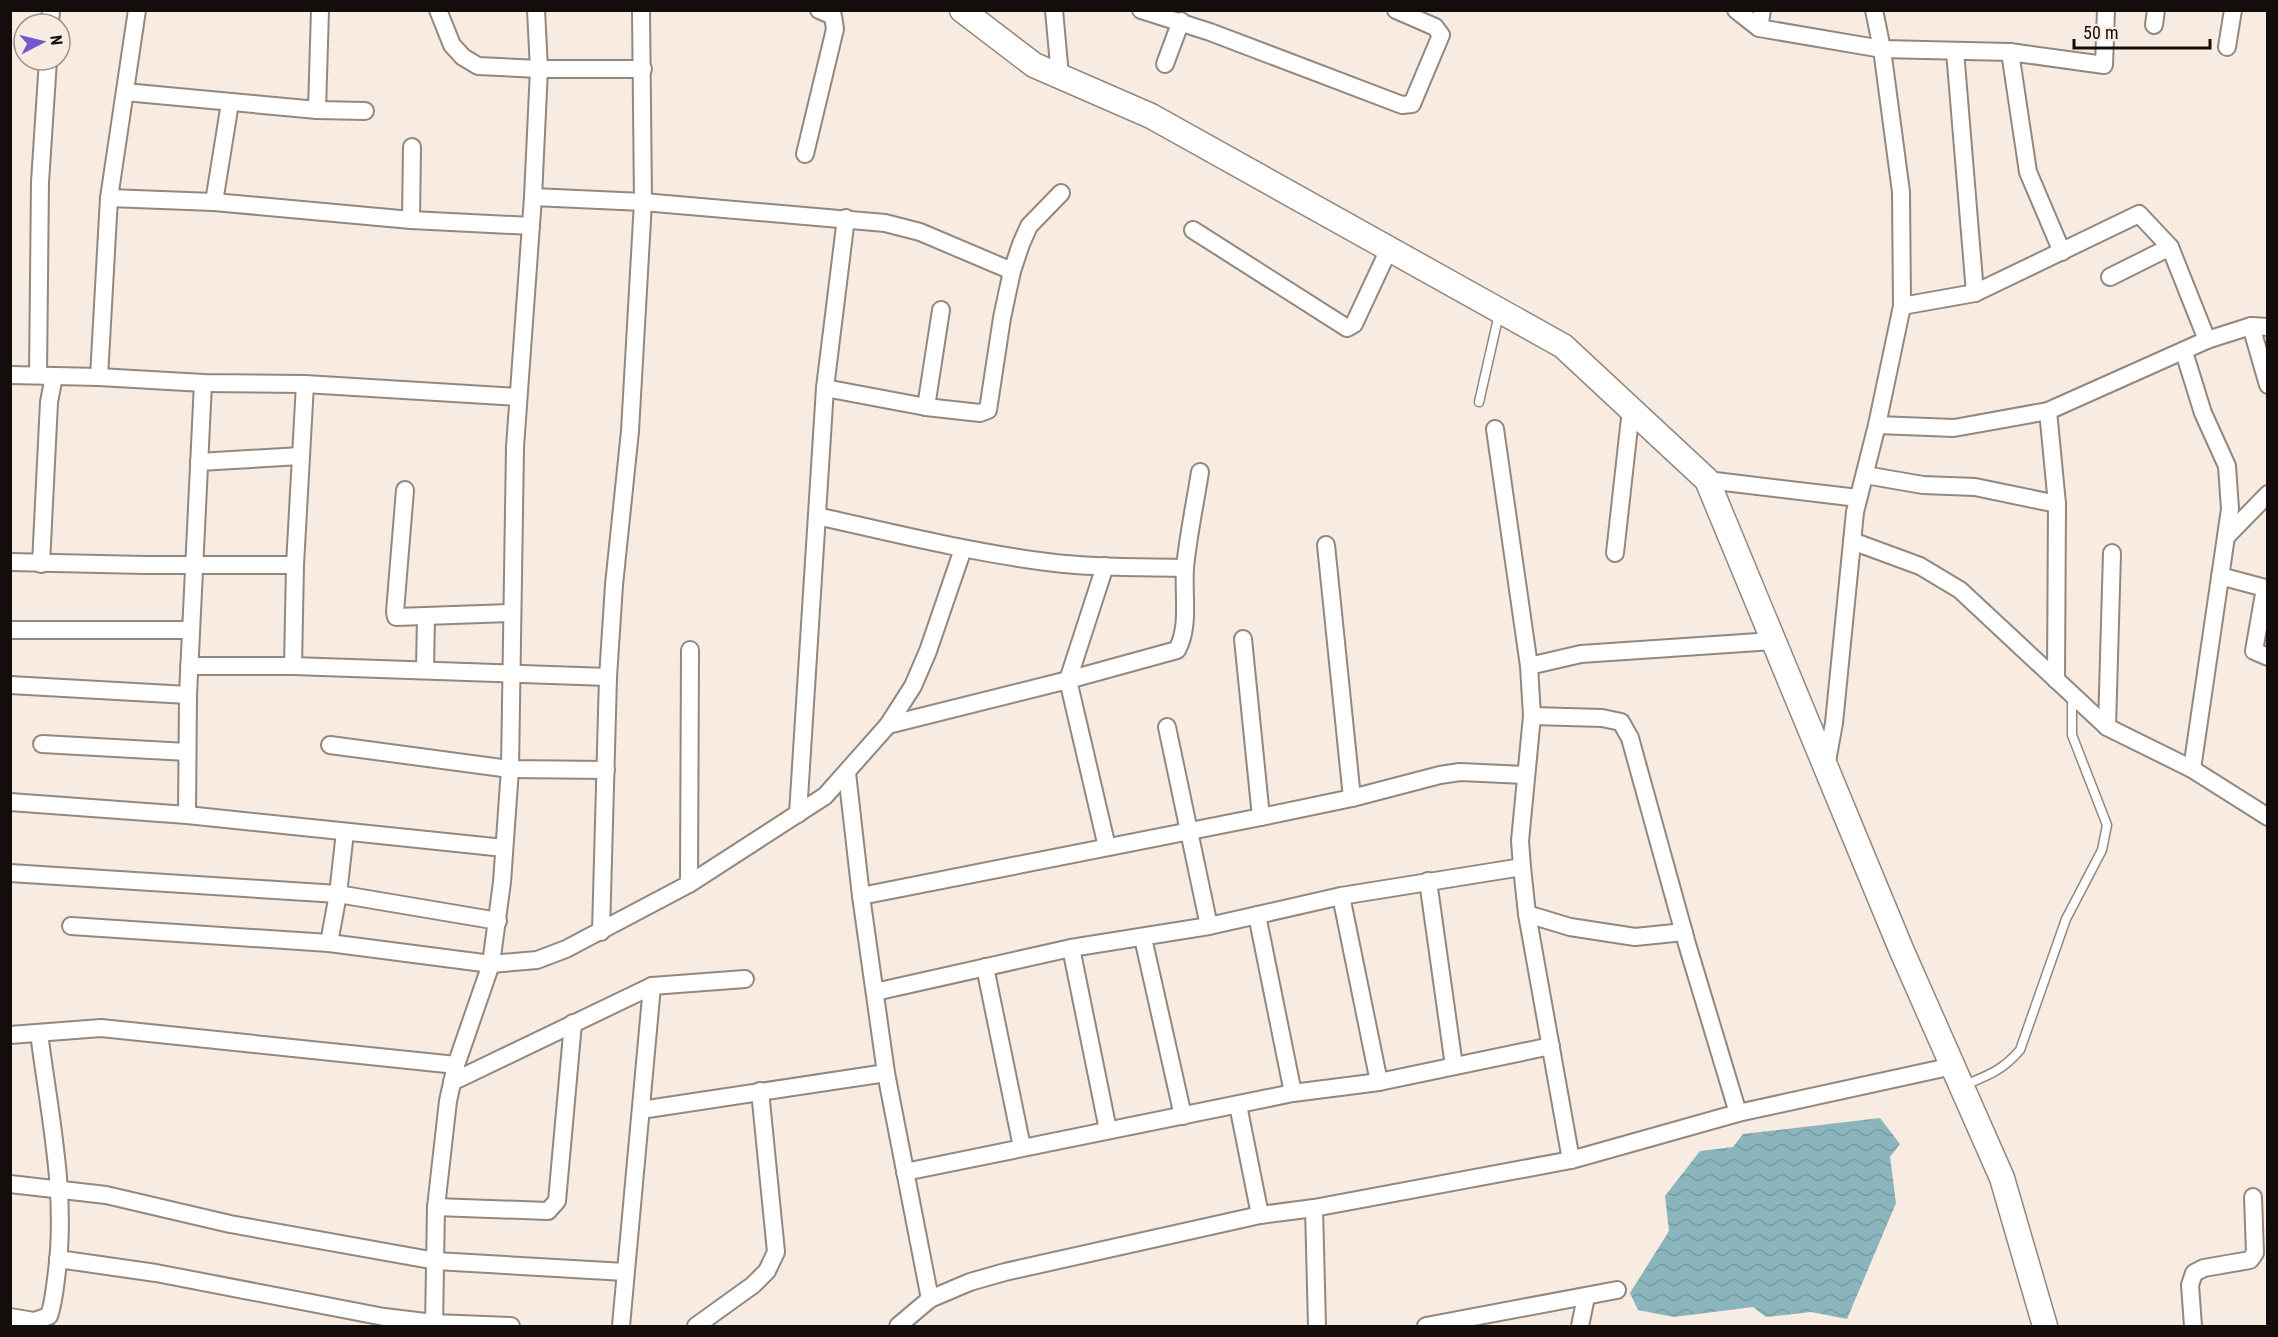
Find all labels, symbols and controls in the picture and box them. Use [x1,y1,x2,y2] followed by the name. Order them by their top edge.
[12,12,72,72] north arrow
[2074,12,2210,50] scale bar
[2083,22,2118,43] text: 50 m
[46,34,66,46] text: N

